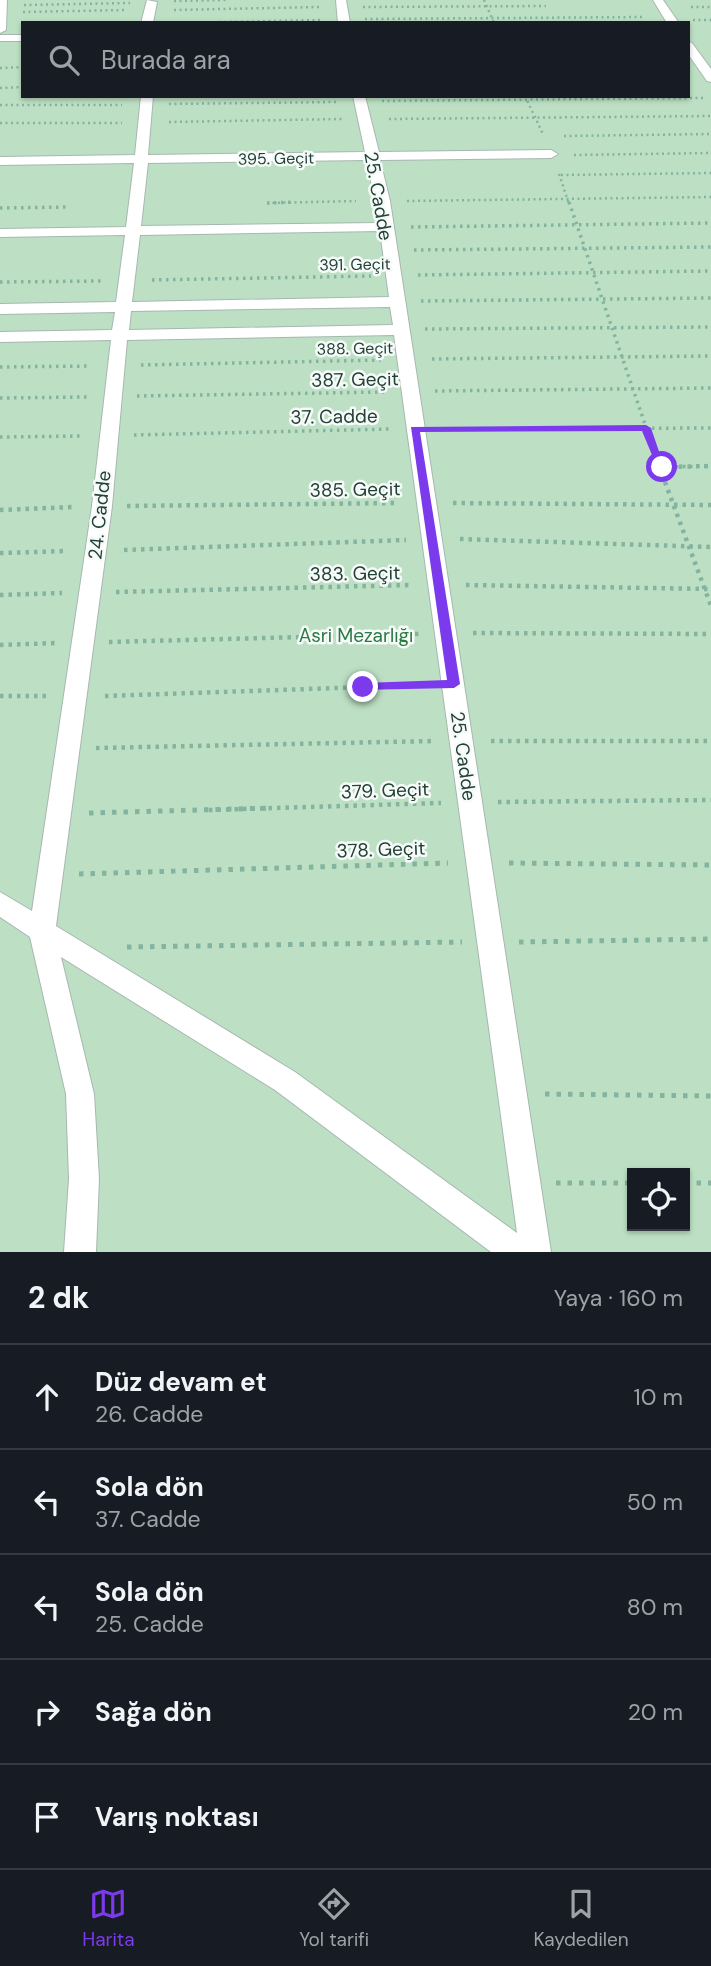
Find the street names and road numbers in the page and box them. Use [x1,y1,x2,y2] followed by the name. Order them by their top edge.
[238,147,314,170] street label: 395. Geçit
[358,150,399,243] street label: 25. Cadde
[319,253,391,276] street label: 391. Geçit
[317,337,393,360] street label: 388. Geçit
[311,366,399,393] street label: 387. Geçit
[290,403,378,430] street label: 37. Cadde
[82,469,117,561] street label: 24. Cadde
[309,476,401,503] street label: 385. Geçit
[310,560,401,587] street label: 383. Geçit
[445,710,482,802] street label: 25. Cadde
[340,776,430,805] street label: 379. Geçit
[336,835,426,864] street label: 378. Geçit

